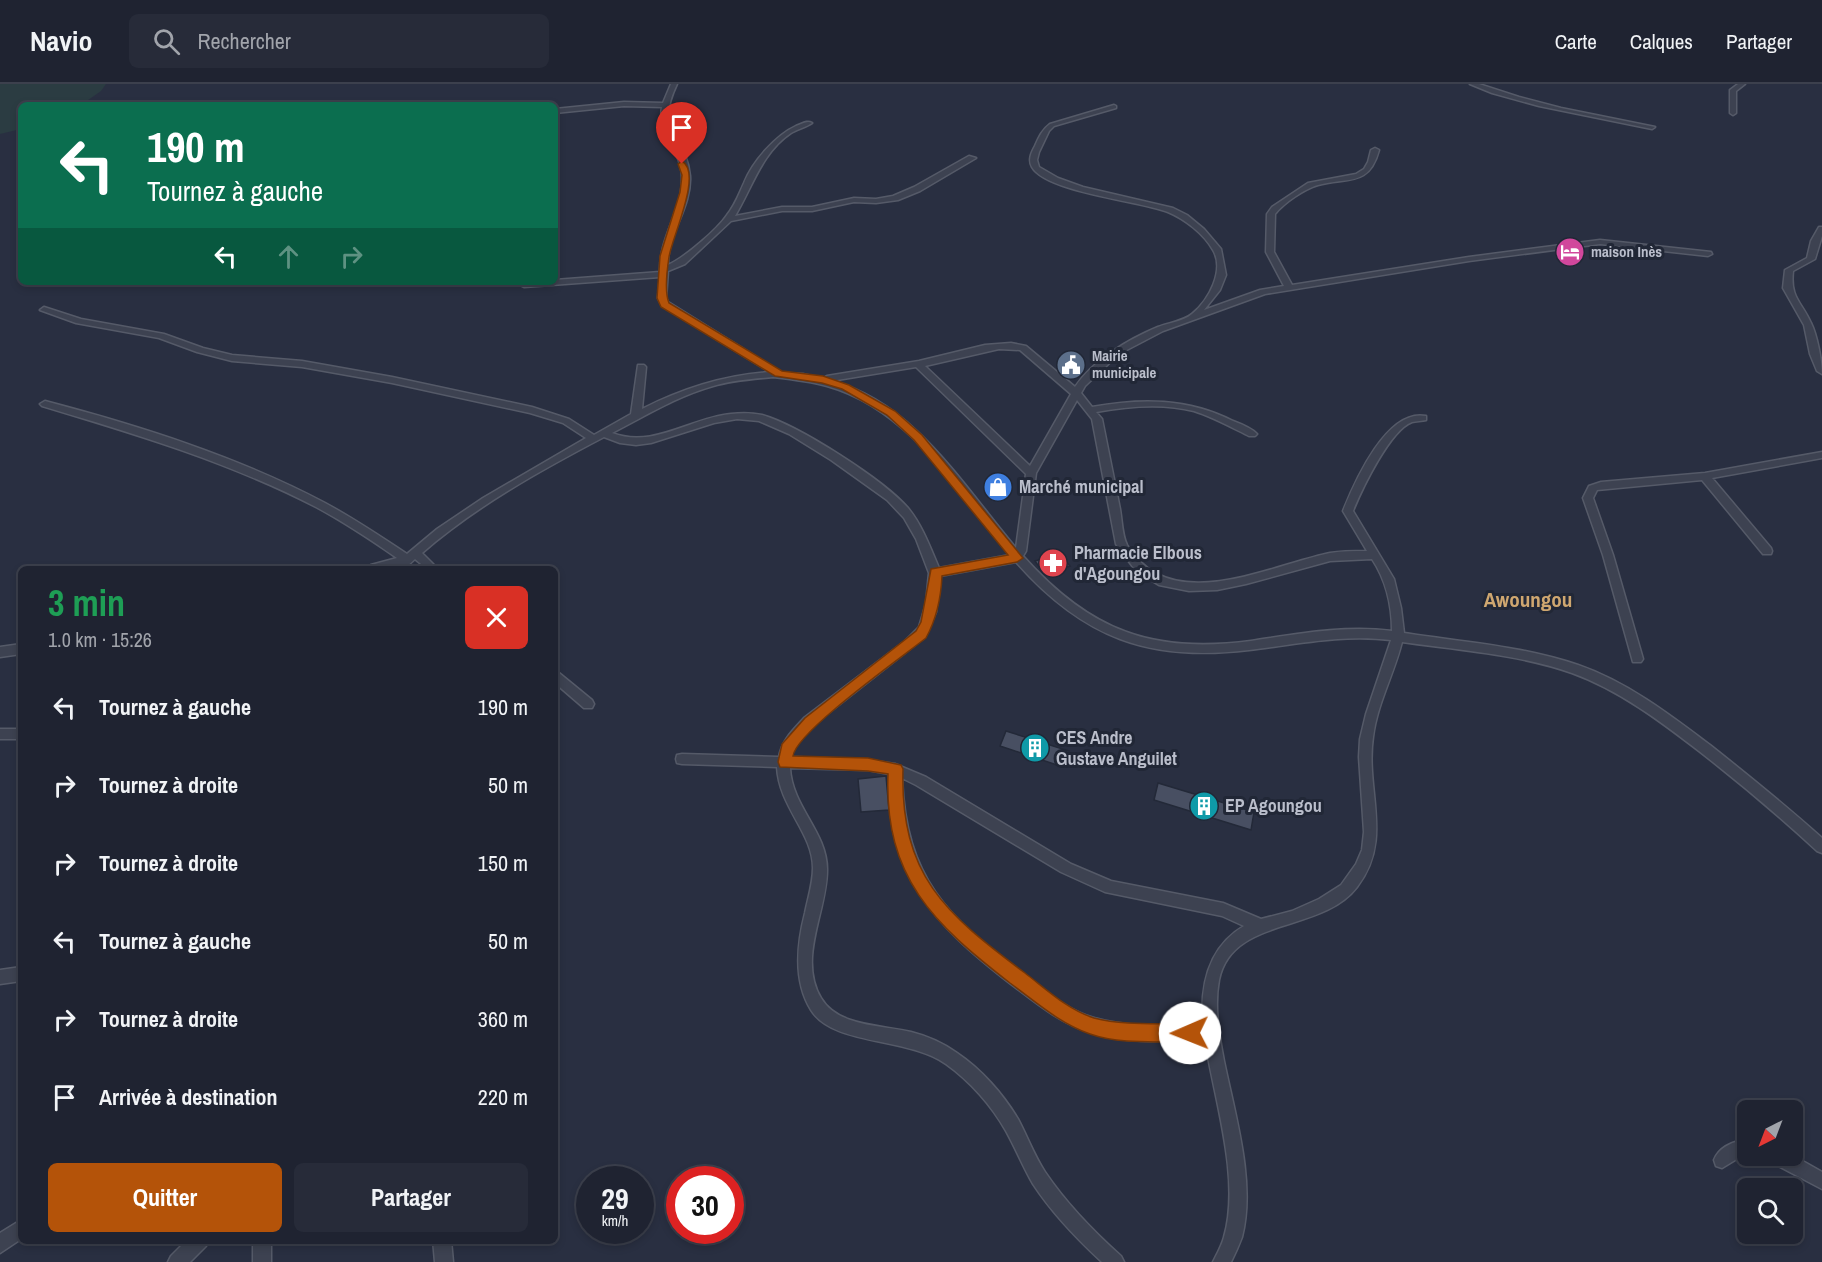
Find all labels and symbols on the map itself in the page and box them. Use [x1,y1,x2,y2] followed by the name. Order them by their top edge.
[656,102,707,164] pin
[1554,236,1586,268] hotel icon: maison Inès
[1591,241,1662,262] place label: maison Inès
[1092,345,1156,383] place label: Mairie municipale
[1055,349,1087,381] public building icon: Mairie municipale
[982,471,1014,503] shop icon: Marché municipal
[1019,474,1144,499] place label: Marché municipal
[1074,540,1202,586] place label: Pharmacie Elbous d'Agoungou
[1037,547,1069,579] pharmacy icon: Pharmacie Elbous d'Agoungou
[1484,585,1572,614] district label: Awoungou
[1056,725,1177,771] place label: CES Andre Gustave Anguilet
[1019,732,1051,764] building icon: CES Andre Gustave Anguilet
[1188,790,1220,822] building icon: EP Agoungou
[1225,793,1322,818] place label: EP Agoungou
[1158,1001,1222,1065] position arrow
[1737,1100,1803,1166] north arrow
[666,1166,744,1244] speed limit sign: 30

